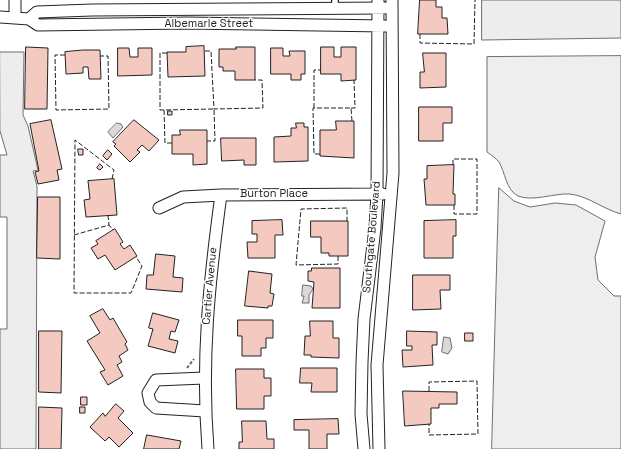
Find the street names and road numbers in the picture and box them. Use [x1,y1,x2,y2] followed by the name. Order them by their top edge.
[165,17,253,31] street label: Albemarle Street
[361,181,383,293] street label: Southgate Boulevard
[240,187,308,201] street label: Burton Place
[200,247,220,325] street label: Cartier Avenue

